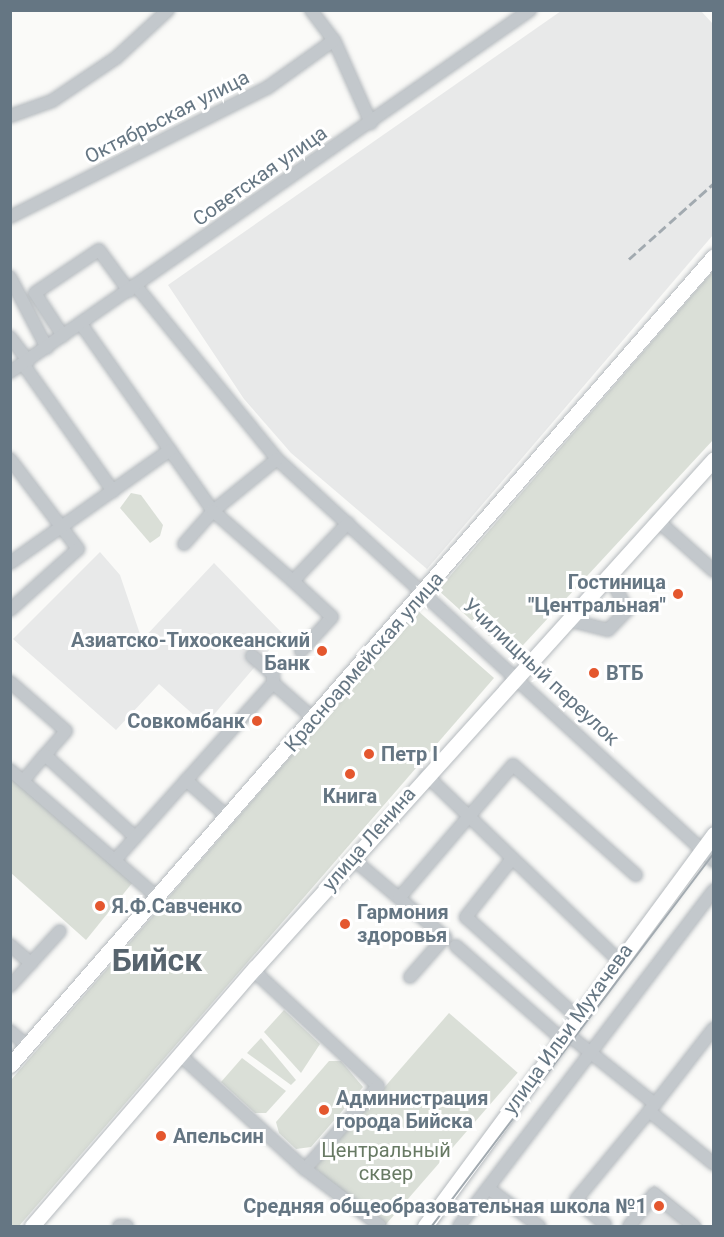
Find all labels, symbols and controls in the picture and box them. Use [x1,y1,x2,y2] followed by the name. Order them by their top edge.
[81,65,253,169] street label: Октябрьская улица
[188,121,332,231] street label: Советская улица
[279,567,449,757] street label: Красноармейская улица
[528,570,666,617] place label: Гостиница "Центральная"
[671,587,685,601] marker: Гостиница "Центральная"
[458,593,624,751] street label: Училищный переулок
[71,628,310,675] place label: Азиатско-Тихоокеанский Банк
[315,644,329,658] marker: Азиатско-Тихоокеанский Банк
[606,661,643,685] place label: ВТБ
[587,666,601,680] marker: ВТБ
[127,709,245,733] place label: Совкомбанк
[250,714,264,728] marker: Совкомбанк
[381,742,438,766] place label: Петр I
[362,747,376,761] marker: Петр I
[343,767,357,781] marker: Книга
[317,782,421,896] street label: улица Ленина
[323,784,377,808] place label: Книга
[112,894,242,918] place label: Я.Ф.Савченко
[93,899,107,913] marker: Я.Ф.Савченко
[357,900,449,947] place label: Гармония здоровья
[338,917,352,931] marker: Гармония здоровья
[498,939,638,1119] street label: улица Ильи Мухачева
[112,941,202,979] district label: Бийск
[336,1086,488,1133] place label: Администрация города Бийска
[317,1103,331,1117] marker: Администрация города Бийска
[173,1124,264,1148] place label: Апельсин
[154,1129,168,1143] marker: Апельсин
[321,1138,451,1185] park label: Центральный сквер
[243,1194,647,1218] place label: Средняя общеобразовательная школа №1
[652,1199,666,1213] marker: Средняя общеобразовательная школа №1

